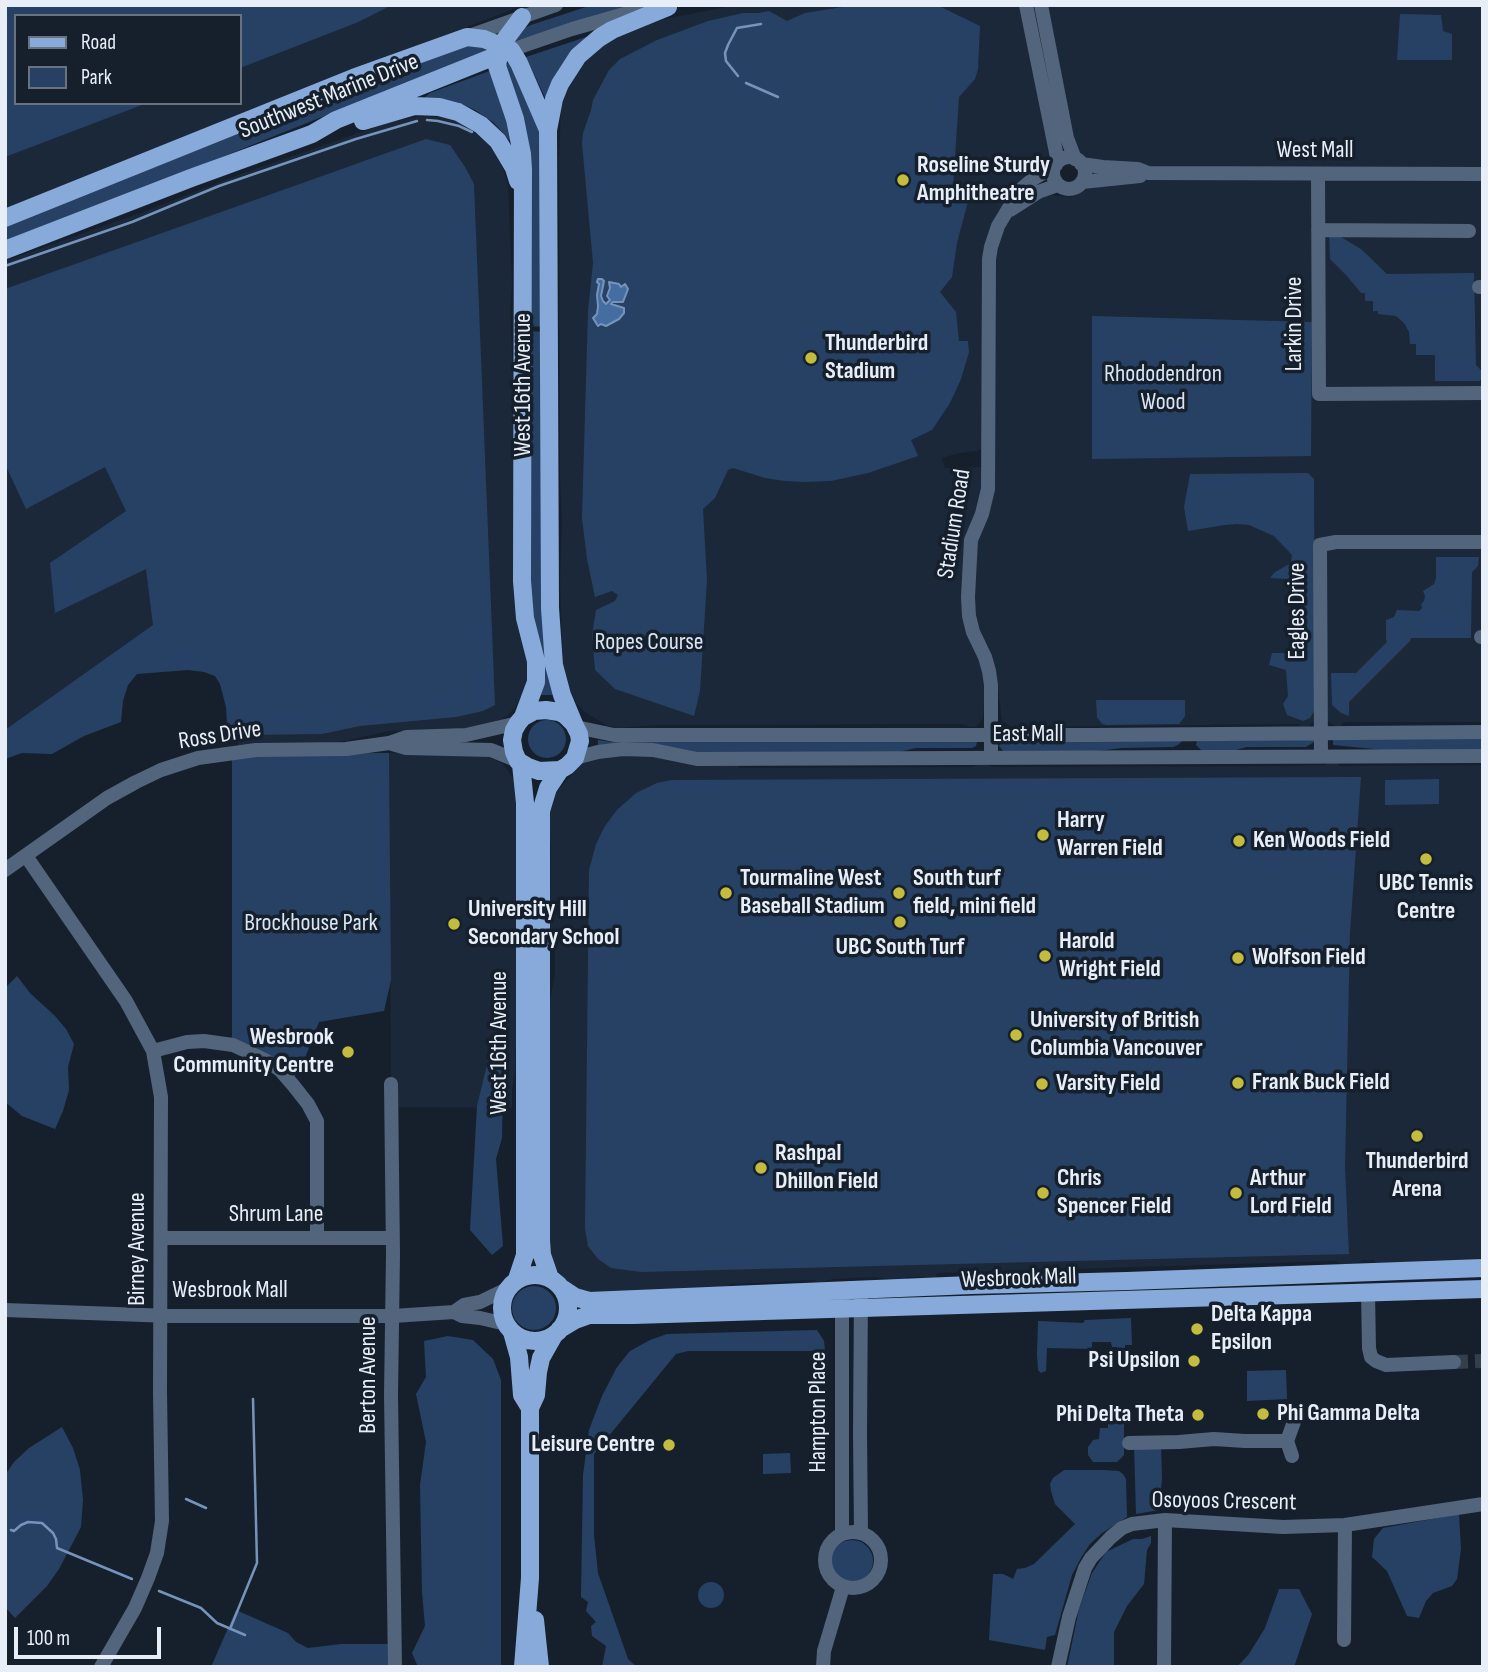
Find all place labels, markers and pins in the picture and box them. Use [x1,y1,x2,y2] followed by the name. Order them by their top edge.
[917,152,1050,208] place label: Roseline Sturdy Amphitheatre
[895,172,911,188] marker: Roseline Sturdy Amphitheatre
[825,330,928,386] place label: Thunderbird Stadium
[803,350,819,366] marker: Thunderbird Stadium
[1057,807,1163,863] place label: Harry Warren Field
[1035,827,1051,843] marker: Harry Warren Field
[1253,827,1390,855] place label: Ken Woods Field
[1231,833,1247,849] marker: Ken Woods Field
[1418,851,1434,867] marker: UBC Tennis Centre
[740,865,885,921] place label: Tourmaline West Baseball Stadium
[913,865,1036,921] place label: South turf field, mini field
[1379,870,1473,926] place label: UBC Tennis Centre
[718,885,734,901] marker: Tourmaline West Baseball Stadium
[891,885,907,901] marker: South turf field, mini field
[468,896,619,952] place label: University Hill Secondary School
[892,914,908,930] marker: UBC South Turf
[446,916,462,932] marker: University Hill Secondary School
[1059,928,1161,984] place label: Harold Wright Field
[836,934,964,962] place label: UBC South Turf
[1252,944,1366,972] place label: Wolfson Field
[1037,948,1053,964] marker: Harold Wright Field
[1230,950,1246,966] marker: Wolfson Field
[1030,1007,1203,1063] place label: University of British Columbia Vancouver
[173,1024,334,1080] place label: Wesbrook Community Centre
[1008,1027,1024,1043] marker: University of British Columbia Vancouver
[340,1044,356,1060] marker: Wesbrook Community Centre
[1252,1069,1390,1097] place label: Frank Buck Field
[1056,1070,1160,1098] place label: Varsity Field
[1230,1075,1246,1091] marker: Frank Buck Field
[1034,1076,1050,1092] marker: Varsity Field
[1409,1128,1425,1144] marker: Thunderbird Arena
[775,1140,878,1196] place label: Rashpal Dhillon Field
[1365,1148,1469,1204] place label: Thunderbird Arena
[753,1160,769,1176] marker: Rashpal Dhillon Field
[1057,1165,1171,1221] place label: Chris Spencer Field
[1250,1165,1332,1221] place label: Arthur Lord Field
[1035,1185,1051,1201] marker: Chris Spencer Field
[1228,1185,1244,1201] marker: Arthur Lord Field
[1211,1301,1312,1357] place label: Delta Kappa Epsilon
[1189,1321,1205,1337] marker: Delta Kappa Epsilon
[1088,1347,1180,1375] place label: Psi Upsilon
[1186,1353,1202,1369] marker: Psi Upsilon
[1277,1400,1420,1428] place label: Phi Gamma Delta
[1056,1401,1184,1429] place label: Phi Delta Theta
[1255,1406,1271,1422] marker: Phi Gamma Delta
[1190,1407,1206,1423] marker: Phi Delta Theta
[531,1431,655,1459] place label: Leisure Centre
[661,1437,677,1453] marker: Leisure Centre

